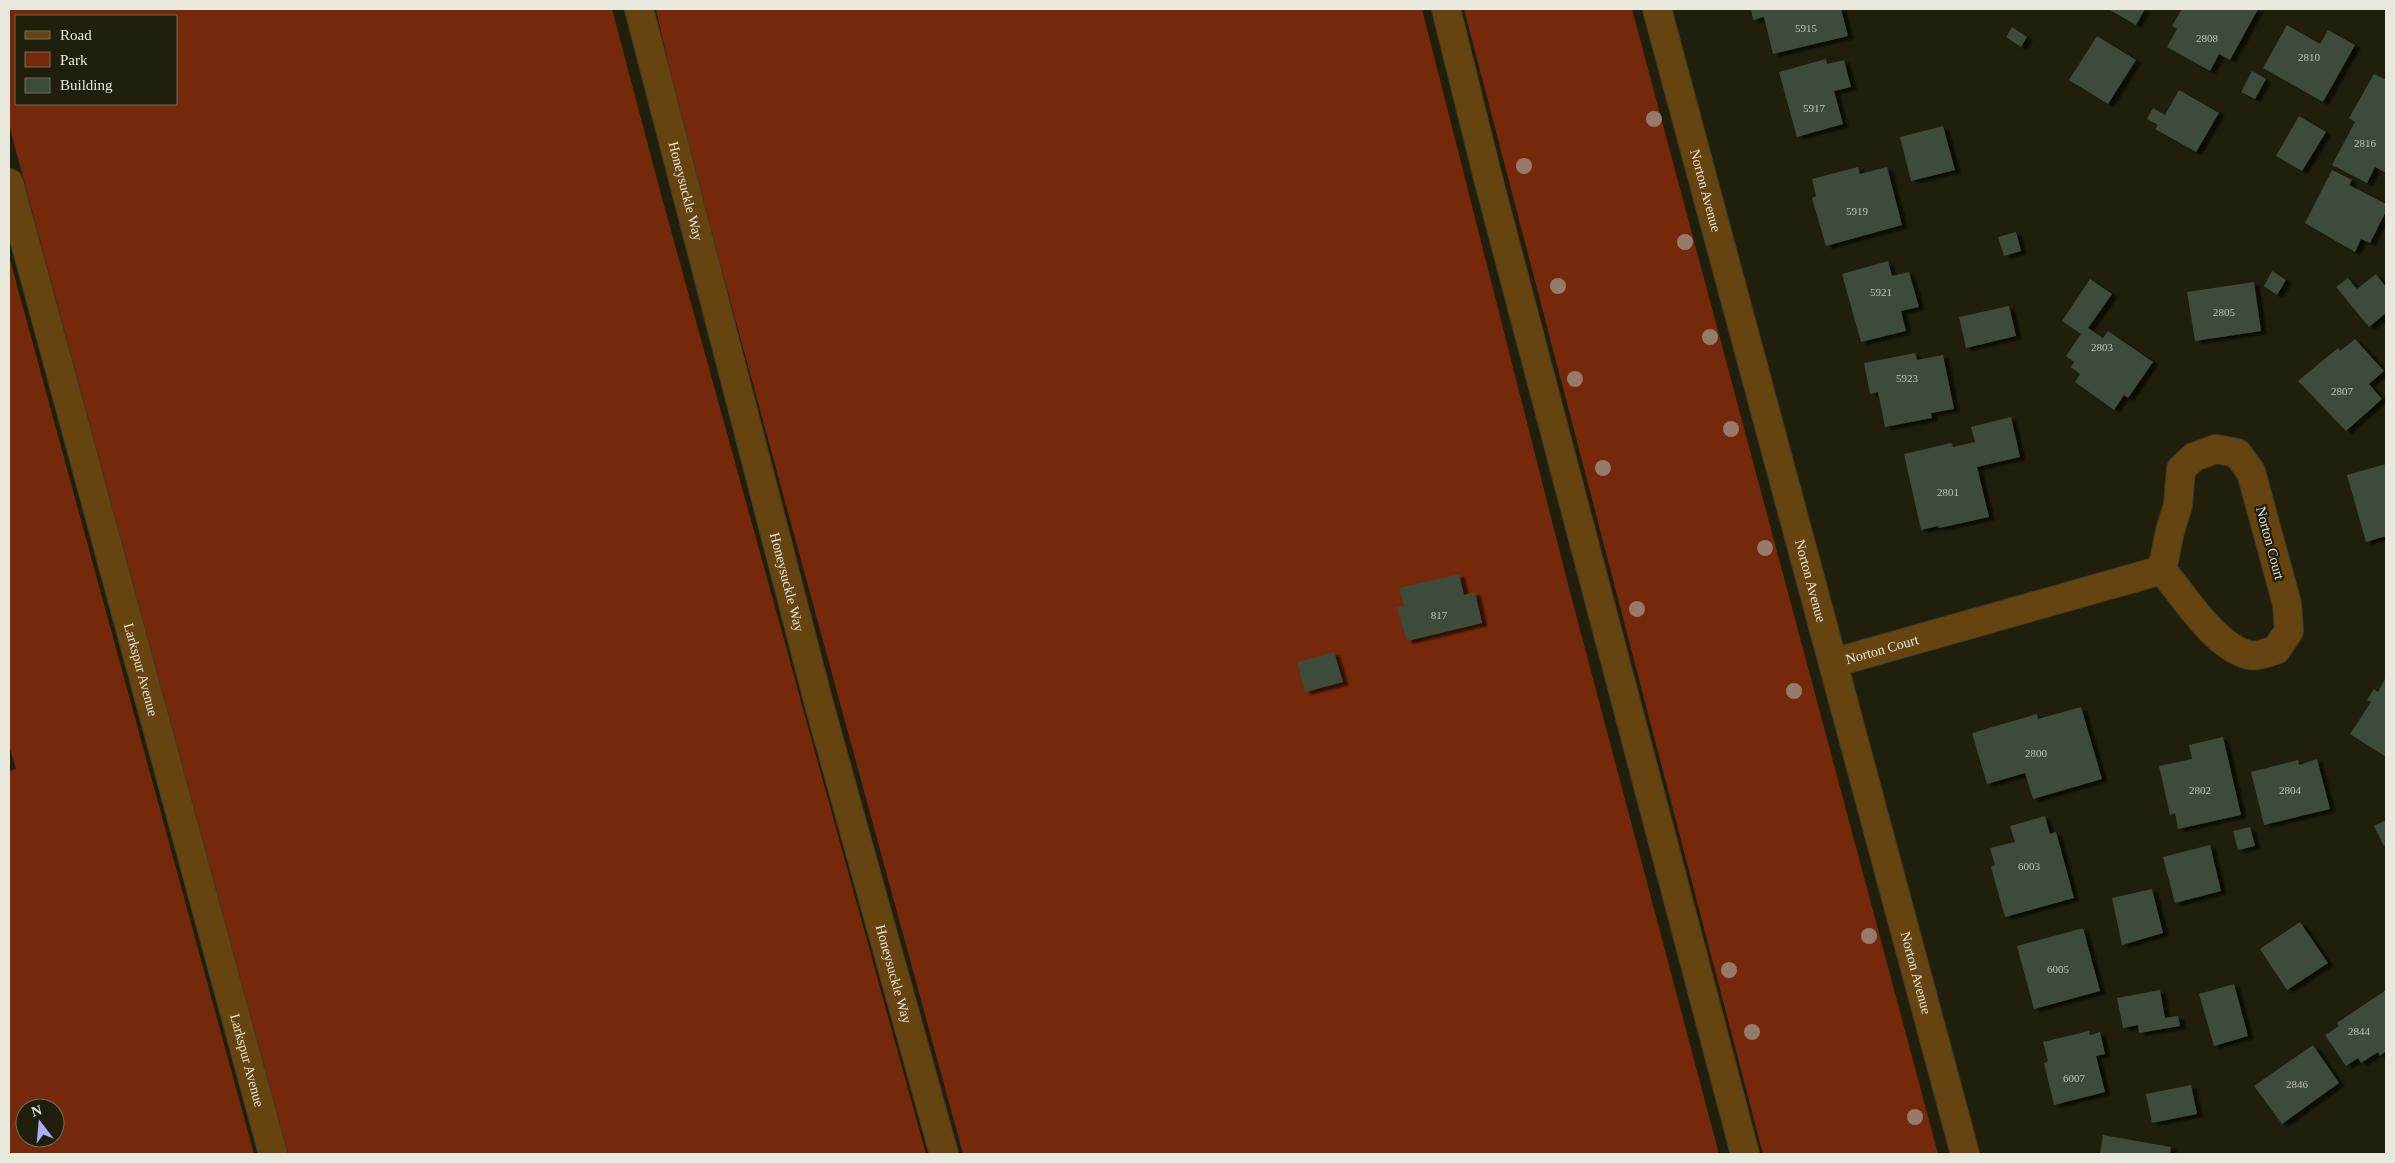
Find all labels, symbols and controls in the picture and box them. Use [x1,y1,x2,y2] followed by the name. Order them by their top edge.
[15,15,178,105] legend
[1795,22,1818,34] house number: 5915
[60,27,92,43] text: Road
[2196,32,2219,44] house number: 2808
[2298,51,2321,63] house number: 2810
[60,52,88,68] text: Park
[60,77,113,93] text: Building
[1803,102,1826,114] house number: 5917
[2354,137,2377,149] house number: 2816
[666,140,706,242] street label: Honeysuckle Way
[1688,148,1724,234] street label: Norton Avenue
[1846,205,1869,217] house number: 5919
[1870,286,1892,298] house number: 5921
[2213,306,2236,318] house number: 2805
[2091,341,2114,353] house number: 2803
[1896,372,1919,384] house number: 5923
[2331,385,2354,397] house number: 2807
[1937,486,1959,498] house number: 2801
[2253,505,2287,581] street label: Norton Court
[767,531,807,633] street label: Honeysuckle Way
[1793,538,1829,624] street label: Norton Avenue
[1431,609,1448,621] house number: 817
[121,621,161,718] street label: Larkspur Avenue
[1844,632,1920,667] street label: Norton Court
[2025,747,2048,759] house number: 2800
[2189,784,2211,796] house number: 2802
[2279,784,2302,796] house number: 2804
[2018,860,2041,872] house number: 6003
[873,923,915,1025] street label: Honeysuckle Way
[1898,930,1935,1016] street label: Norton Avenue
[2047,963,2070,975] house number: 6005
[228,1012,267,1108] street label: Larkspur Avenue
[2348,1025,2371,1037] house number: 2844
[2063,1072,2086,1084] house number: 6007
[2286,1078,2309,1090] house number: 2846
[15,1098,65,1148] north arrow
[30,1102,43,1120] text: N

